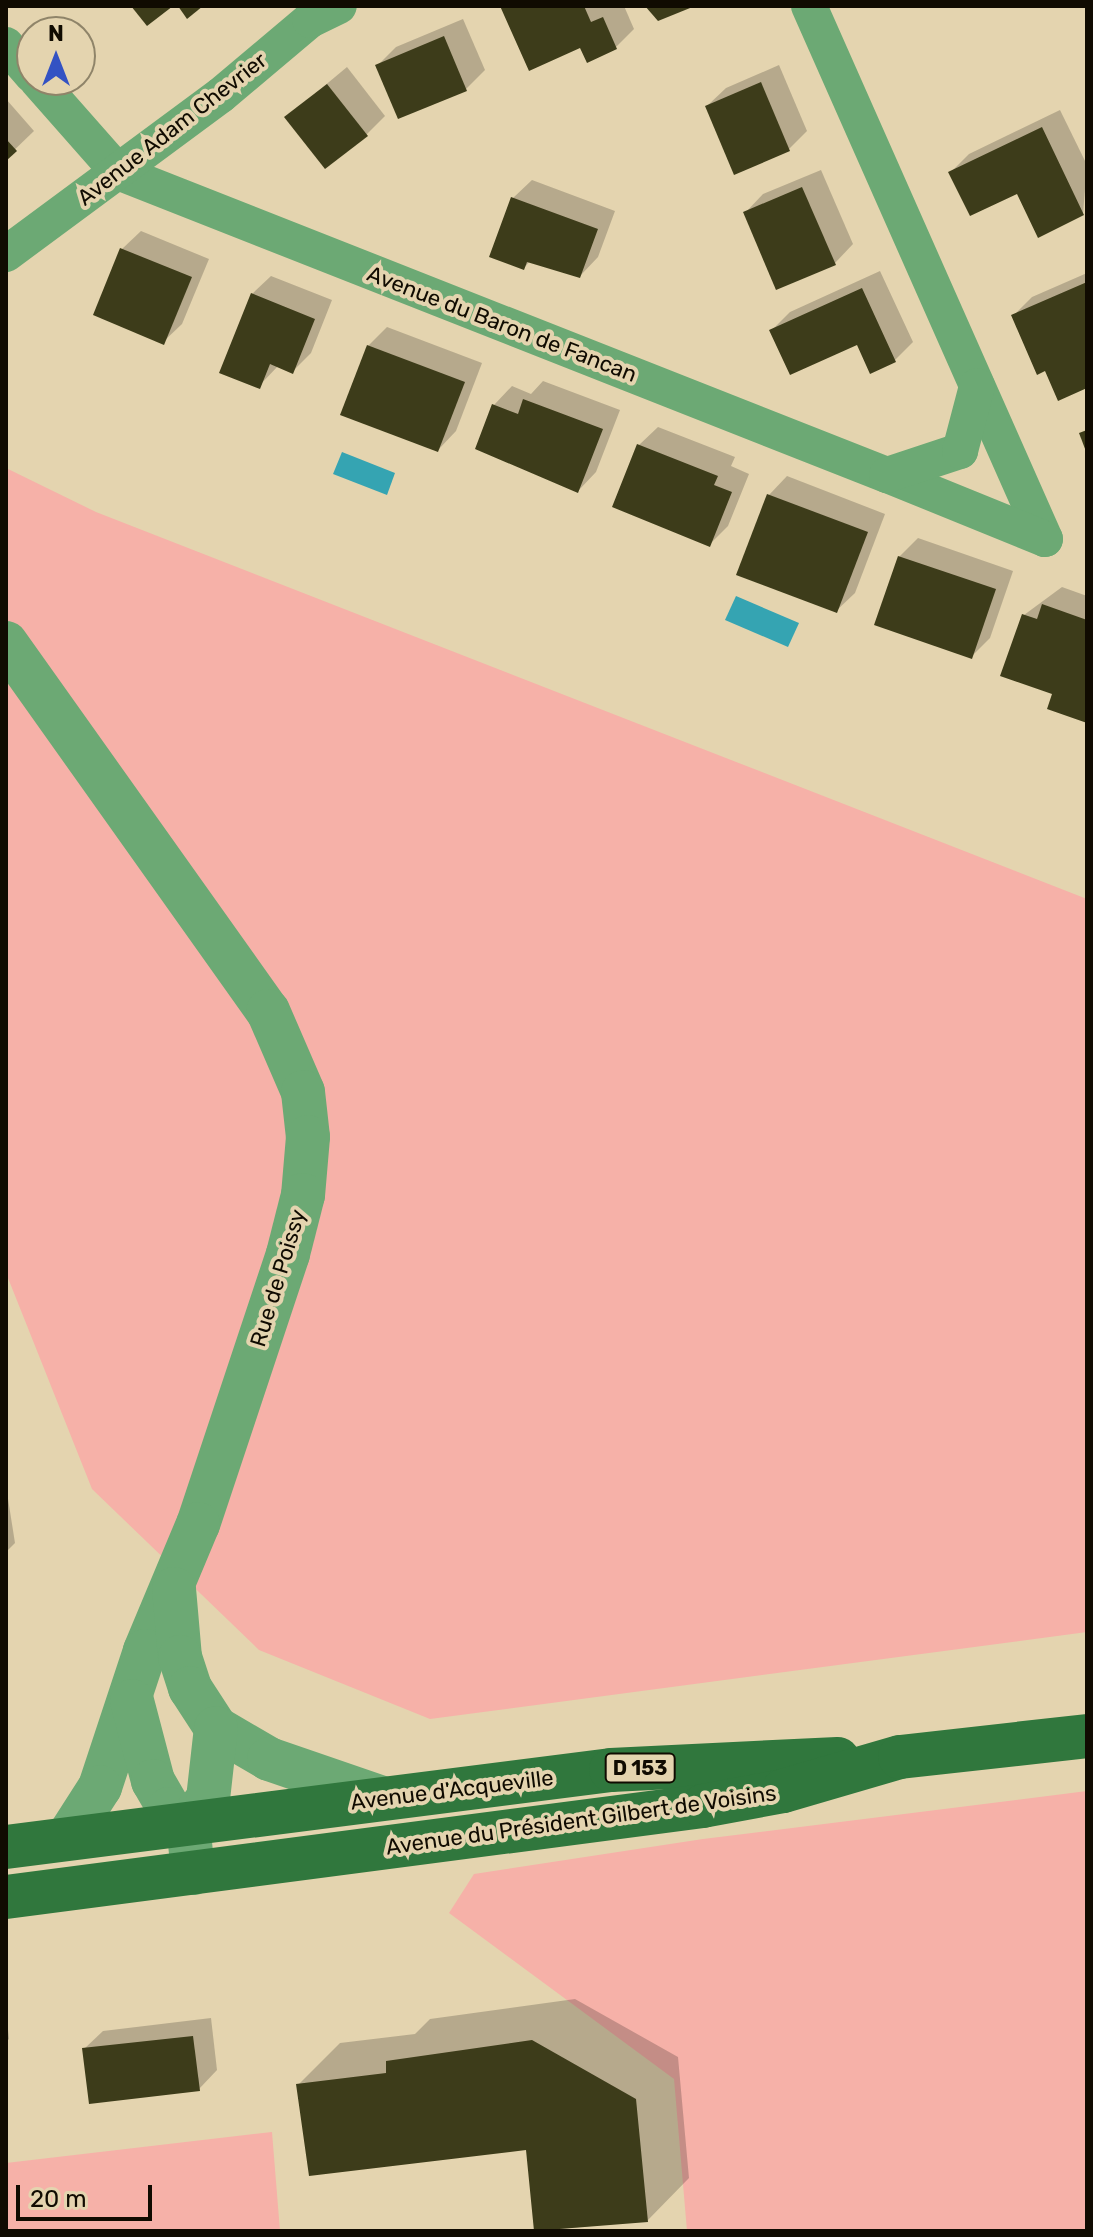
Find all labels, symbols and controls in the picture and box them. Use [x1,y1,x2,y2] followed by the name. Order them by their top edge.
[16,16,96,96] north arrow
[48,20,64,47] text: N
[72,47,272,211] street label: Avenue Adam Chevrier
[363,260,641,388] street label: Avenue du Baron de Fancan
[245,1206,311,1350] street label: Rue de Poissy
[604,1752,676,1784] road number: D 153
[349,1764,555,1816] street label: Avenue d'Acqueville
[384,1779,778,1861] street label: Avenue du Président Gilbert de Voisins
[20,2169,156,2219] scale bar
[30,2185,87,2213] text: 20 m

